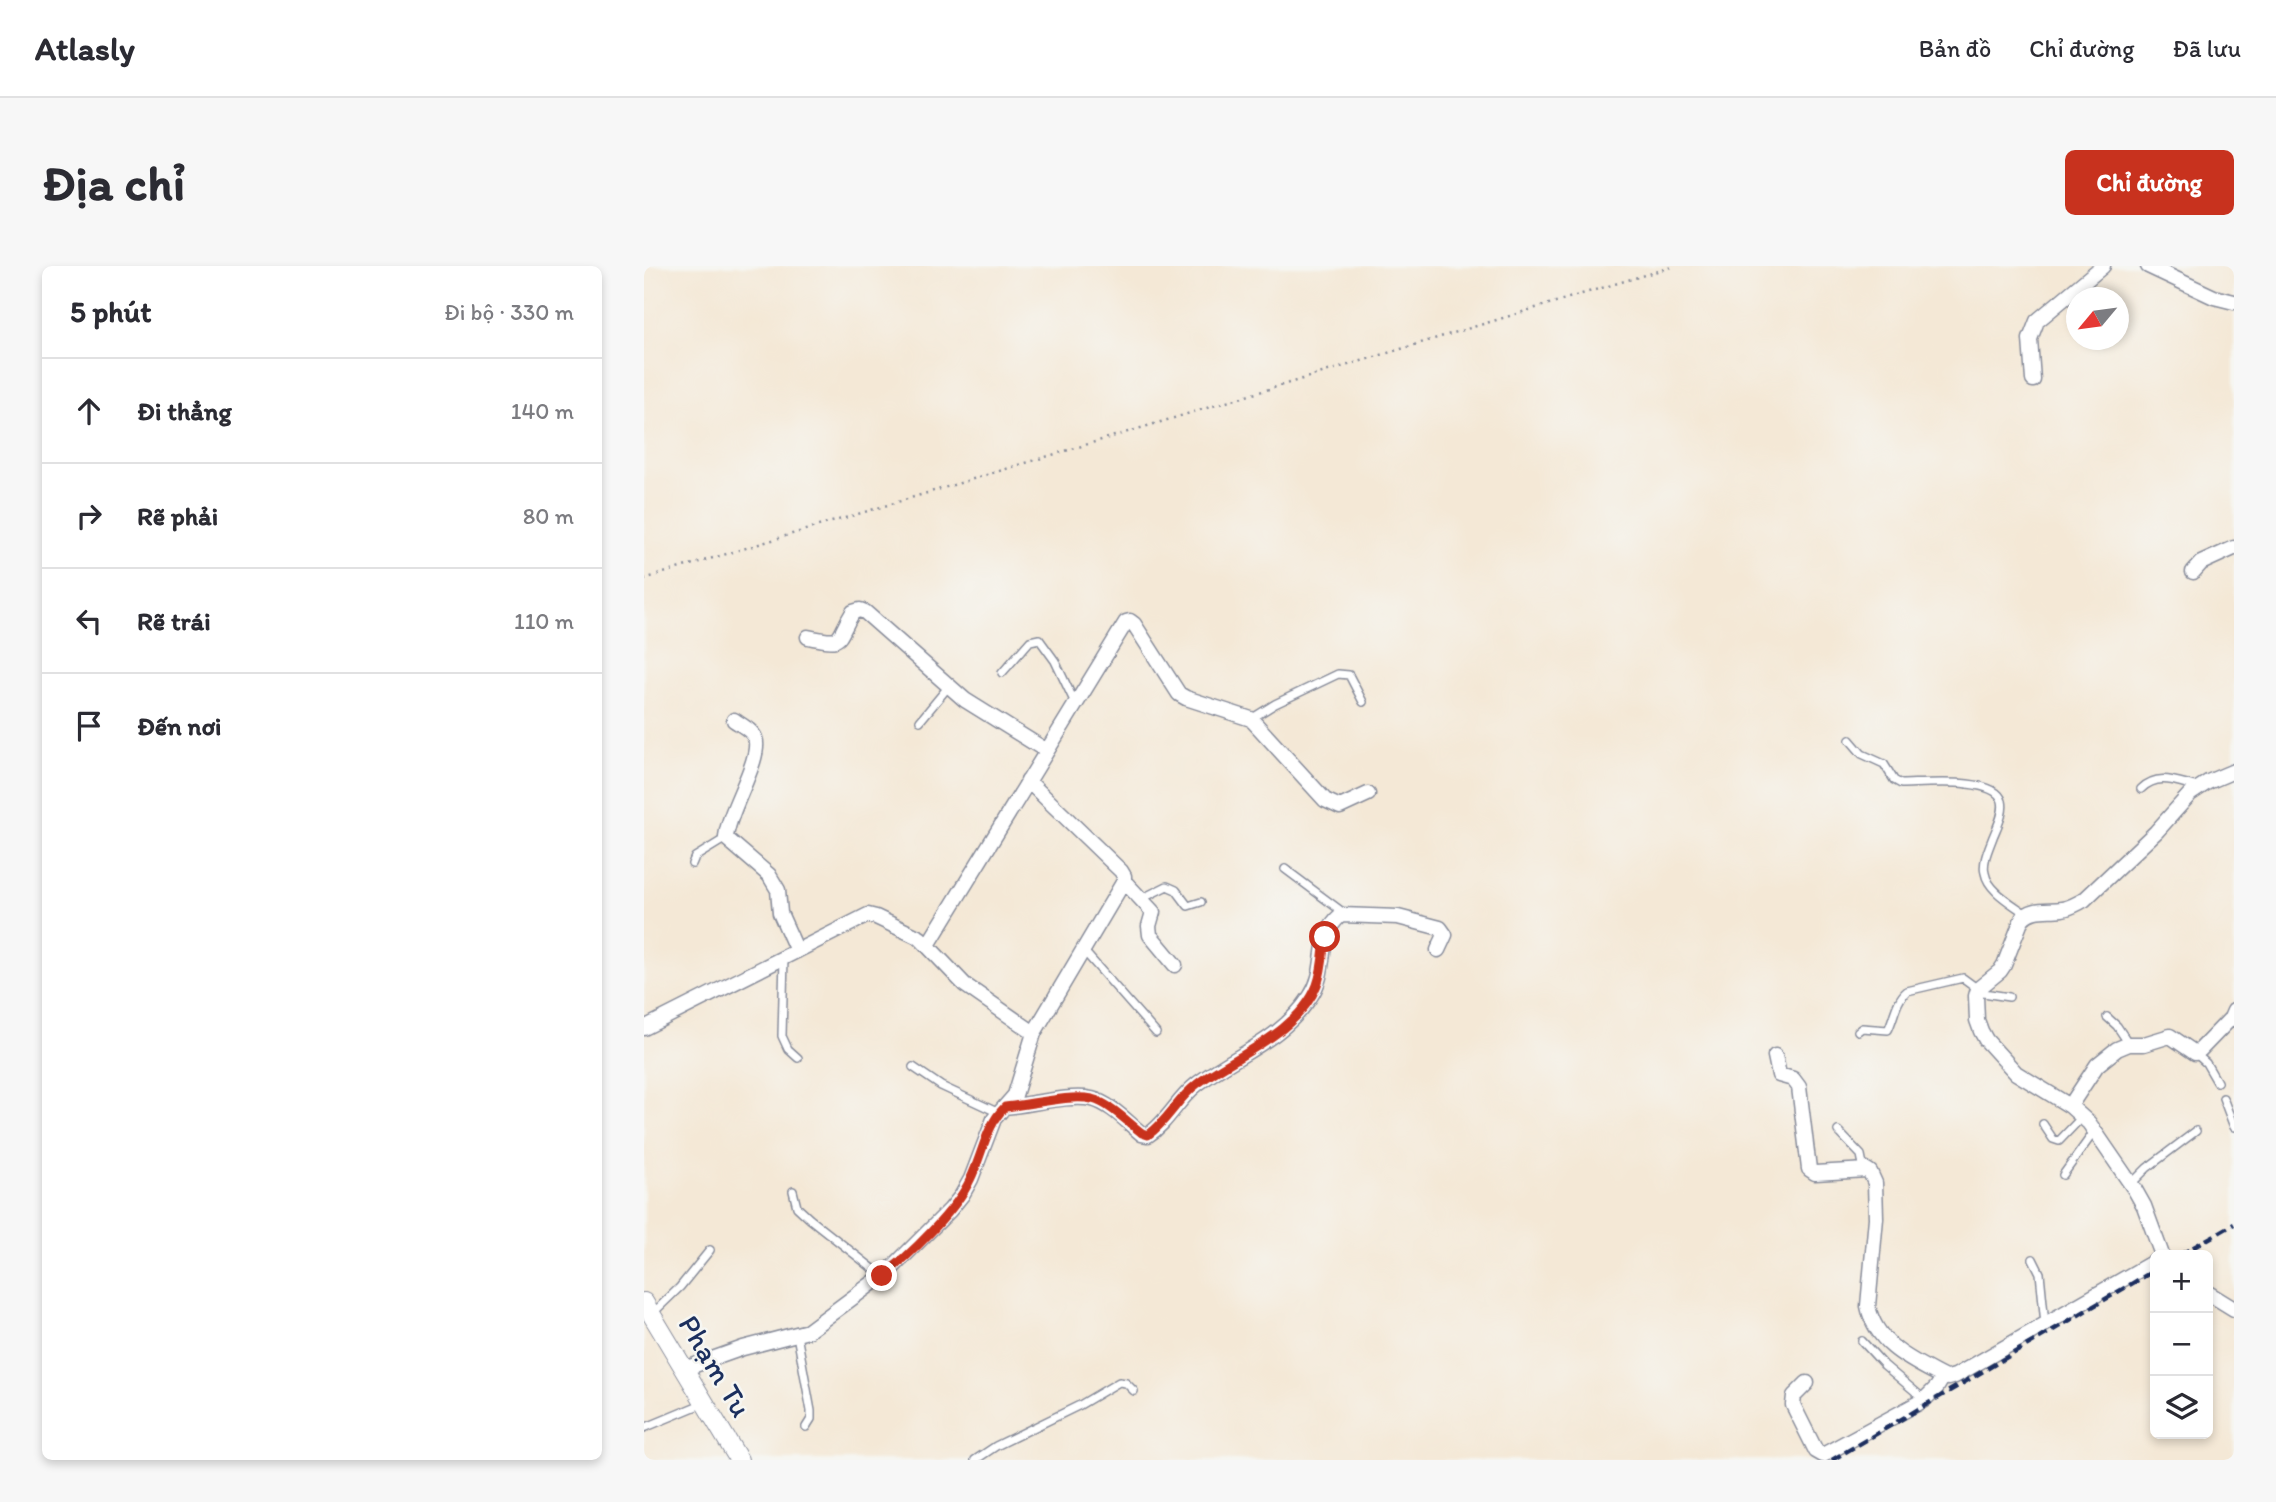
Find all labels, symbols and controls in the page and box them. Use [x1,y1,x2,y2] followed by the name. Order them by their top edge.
[35,29,135,68] text: Atlasly
[1919,34,1991,63] text: Bản đồ
[2029,34,2135,63] text: Chỉ đường
[2173,34,2241,63] text: Đã lưu
[2065,150,2234,215] button: Chỉ đường
[42,153,185,212] text: Địa chỉ
[2066,287,2129,350] north arrow
[70,293,152,330] text: 5 phút
[444,298,574,326] text: Đi bộ · 330 m
[70,392,108,430] icon: ahead
[137,395,232,427] text: Đi thẳng
[511,397,574,425] text: 140 m
[70,497,108,535] icon: right
[137,500,218,532] text: Rẽ phải
[523,502,574,530] text: 80 m
[70,602,108,640] icon: left
[137,605,211,637] text: Rẽ trái
[514,607,574,635] text: 110 m
[70,707,108,745] icon: arrive
[137,710,222,742] text: Đến nơi
[1309,921,1340,952] route start
[2150,1250,2213,1439] map controls
[2150,1250,2213,1313] button: +
[866,1260,897,1291] route end
[671,1308,760,1423] street label: Phạm Tu
[2150,1313,2213,1376] button: −
[2150,1376,2213,1439] button: layers

